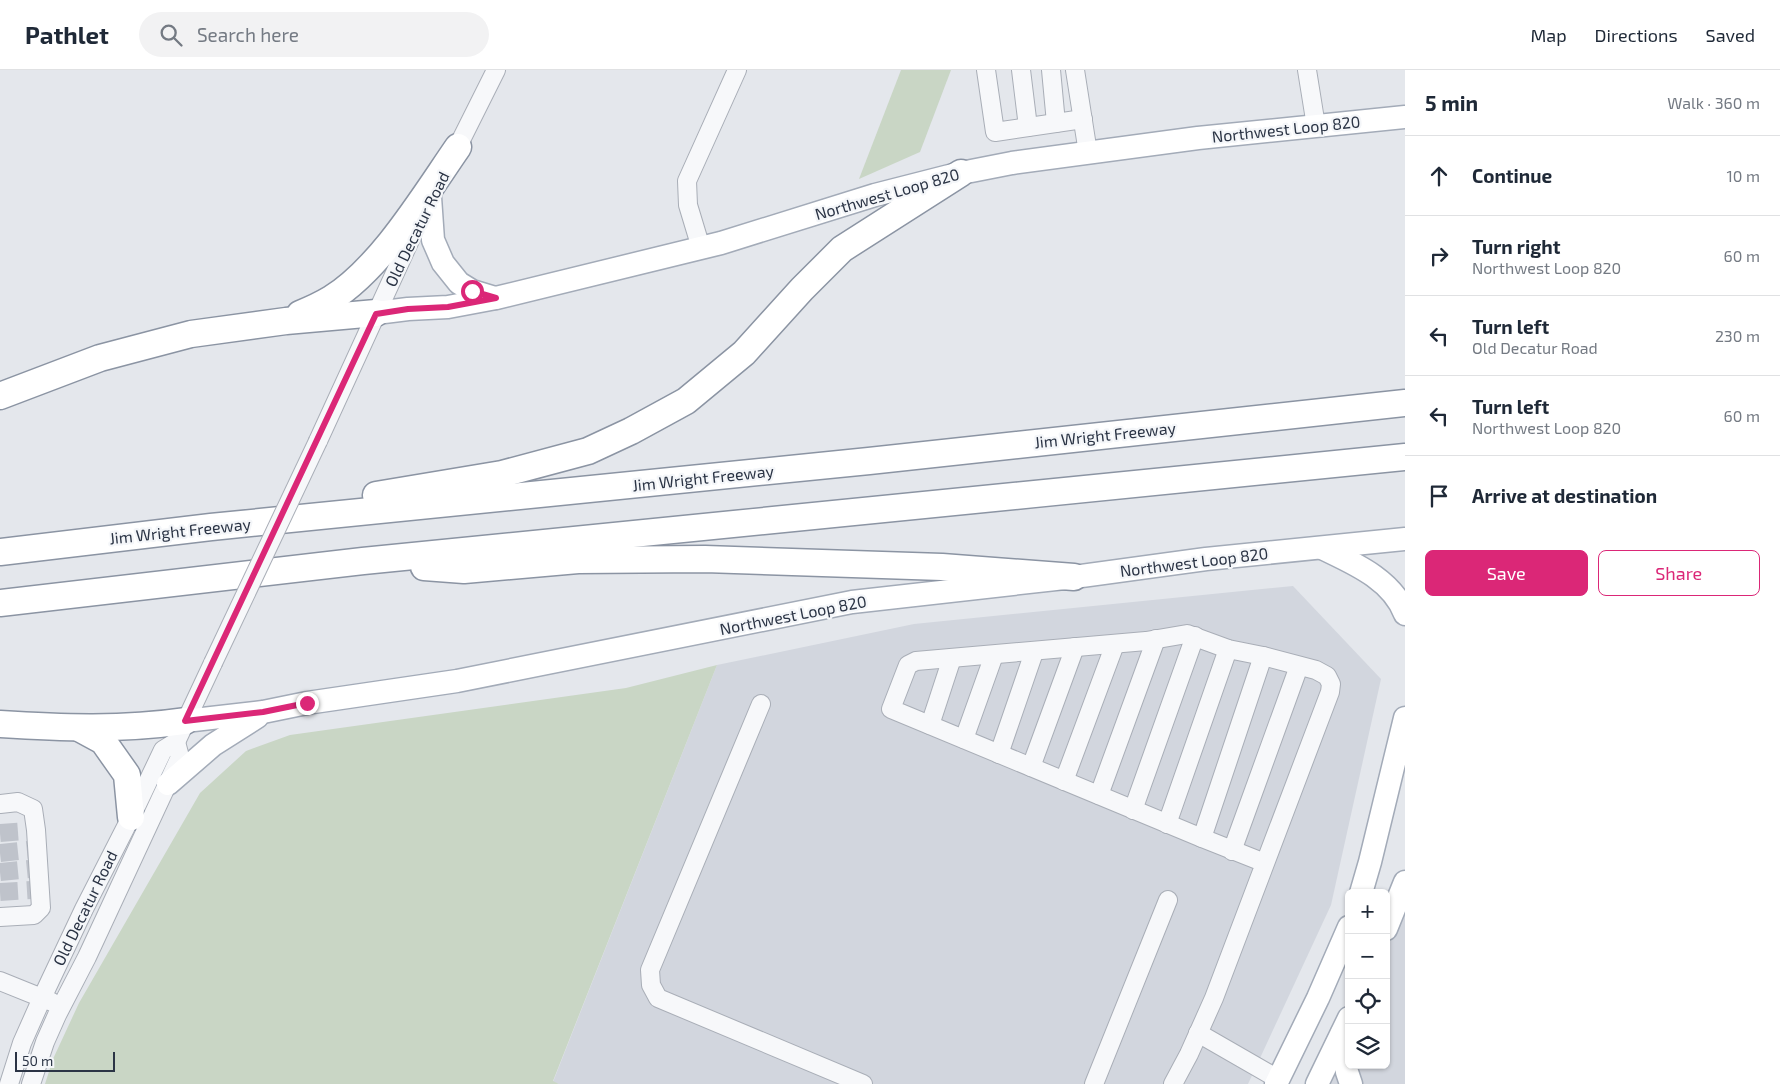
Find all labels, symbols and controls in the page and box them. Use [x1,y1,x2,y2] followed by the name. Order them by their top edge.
[139,12,489,57] search box
[25,20,109,49] text: Pathlet
[157,21,185,49] icon: search
[197,23,299,46] text: Search here
[1530,24,1567,46] text: Map
[1595,24,1678,46] text: Directions
[1706,24,1755,46] text: Saved
[1425,90,1478,115] text: 5 min
[1667,93,1760,112] text: Walk · 360 m
[1211,111,1361,146] street label: Northwest Loop 820
[1425,162,1453,190] icon: ahead
[813,164,961,223] street label: Northwest Loop 820
[1472,164,1552,187] text: Continue
[1726,166,1760,185] text: 10 m
[380,168,453,289] street label: Old Decatur Road
[1472,235,1560,258] text: Turn right
[1425,242,1453,270] icon: right
[1724,246,1760,265] text: 60 m
[1472,258,1621,277] text: Northwest Loop 820
[461,280,484,303] route start
[1472,315,1549,338] text: Turn left
[1425,322,1453,350] icon: left
[1715,326,1760,345] text: 230 m
[1472,338,1598,357] text: Old Decatur Road
[1472,395,1549,418] text: Turn left
[1425,402,1453,430] icon: left
[1724,406,1760,425] text: 60 m
[1033,418,1177,451] street label: Jim Wright Freeway
[1472,418,1621,437] text: Northwest Loop 820
[631,461,775,494] street label: Jim Wright Freeway
[1425,482,1453,510] icon: arrive
[1472,484,1657,507] text: Arrive at destination
[108,514,252,547] street label: Jim Wright Freeway
[1119,543,1269,580] street label: Northwest Loop 820
[1425,550,1588,596] button: Save
[1598,550,1760,596] button: Share
[718,591,868,638] street label: Northwest Loop 820
[296,692,319,715] route end
[48,847,121,968] street label: Old Decatur Road
[1345,889,1390,1069] map controls
[1345,889,1390,934] button: +
[1345,934,1390,979] button: −
[1345,979,1390,1024] button: locate
[1345,1024,1390,1069] button: layers
[15,1049,115,1072] scale bar
[22,1052,53,1069] text: 50 m

